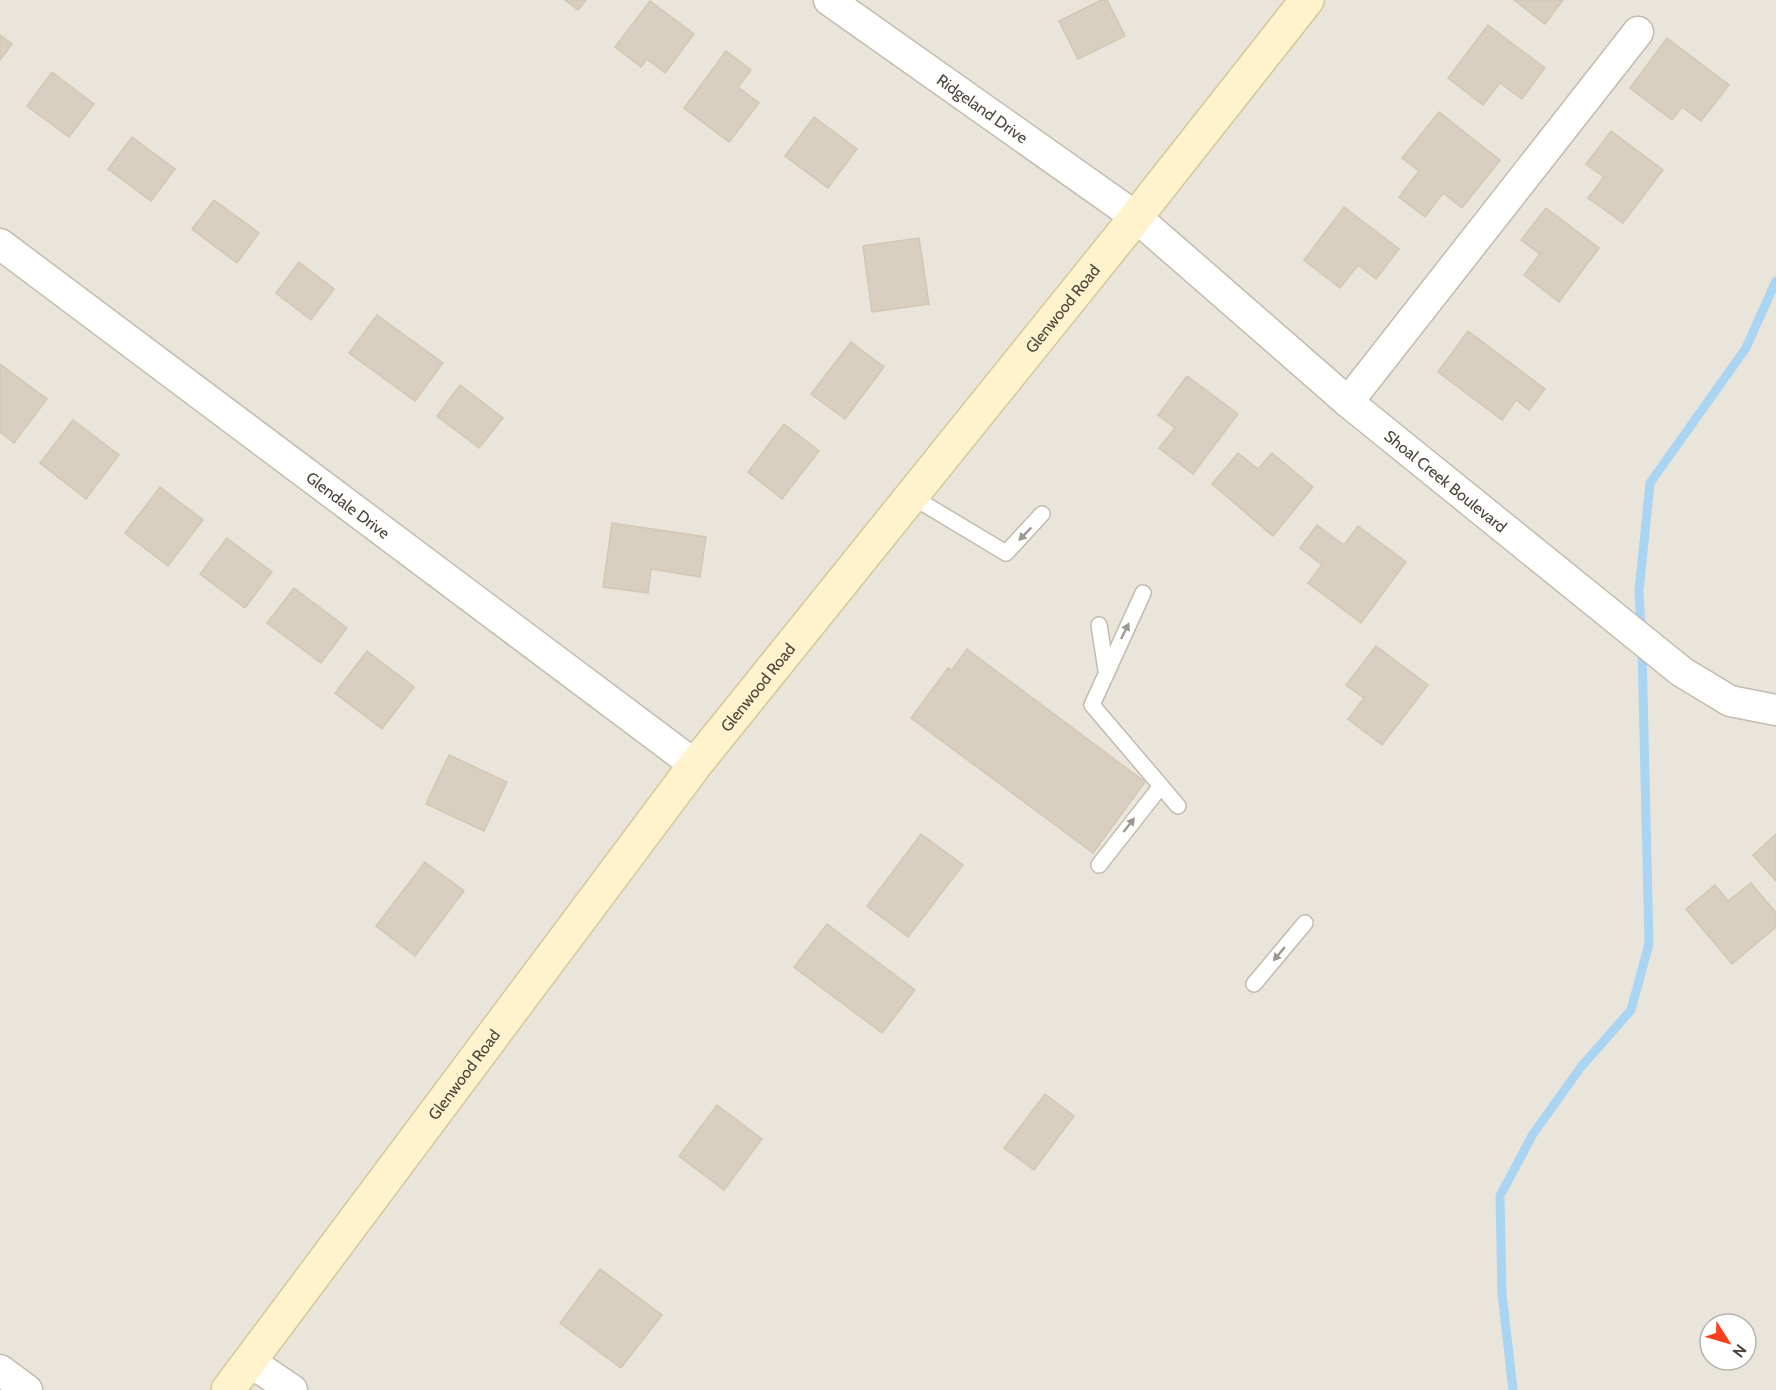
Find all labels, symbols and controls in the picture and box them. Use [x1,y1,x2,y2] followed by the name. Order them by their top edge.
[933,70,1031,148] street label: Ridgeland Drive
[1021,261,1104,357] street label: Glenwood Road
[1381,426,1510,536] street label: Shoal Creek Boulevard
[302,468,393,543] street label: Glendale Drive
[1018,527,1032,542] one-way arrow
[1121,623,1130,640] one-way arrow
[717,640,799,736] street label: Glenwood Road
[1123,817,1136,833] one-way arrow
[1273,946,1286,962] one-way arrow
[424,1026,504,1124] street label: Glenwood Road
[1698,1312,1758,1372] north arrow
[1729,1340,1751,1361] text: N

